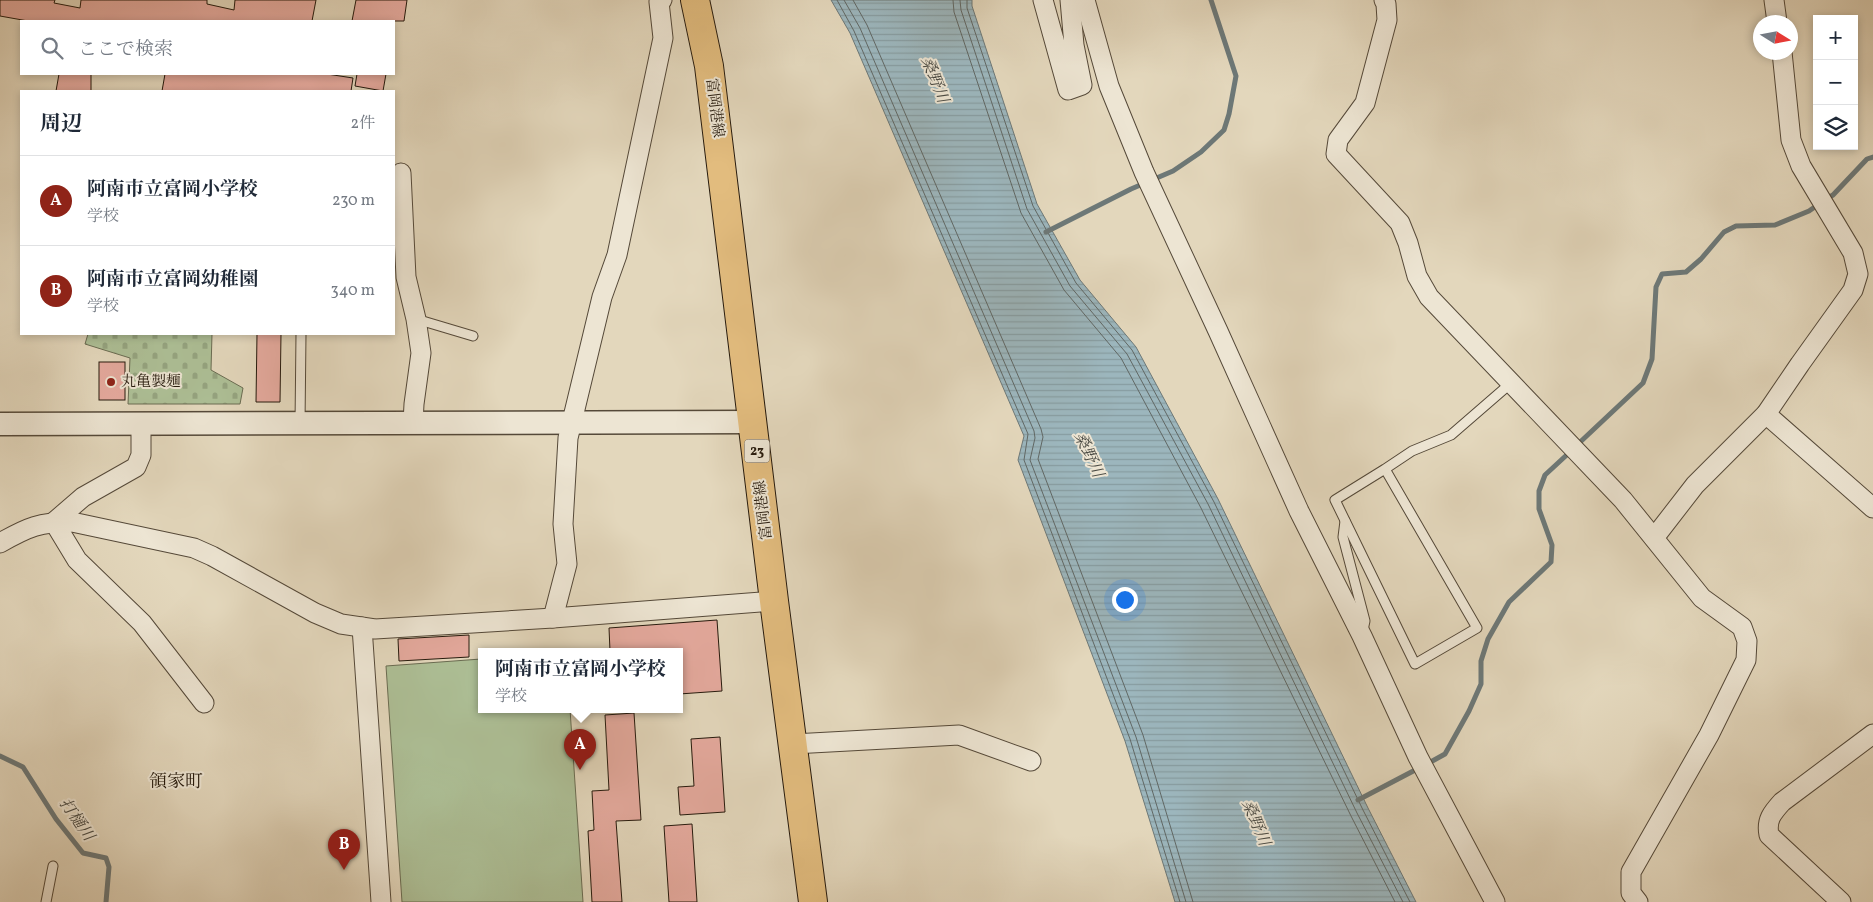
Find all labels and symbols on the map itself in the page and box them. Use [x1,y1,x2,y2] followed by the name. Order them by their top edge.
[1753,15,1798,60] north arrow
[915,54,954,108] water label: 桑野川
[700,77,728,139] street label: 富岡港線
[121,372,181,393] place label: 丸亀製麺
[105,376,117,388] marker: 丸亀製麺
[1068,429,1109,483] water label: 桑野川
[744,440,770,462] road number: 23
[750,479,778,541] street label: 富岡港線
[1112,587,1138,613] your location
[564,729,596,770] pin: A
[149,770,203,795] district label: 領家町
[53,794,100,848] water label: 打樋川
[1235,797,1275,851] water label: 桑野川
[328,829,360,870] pin: B

